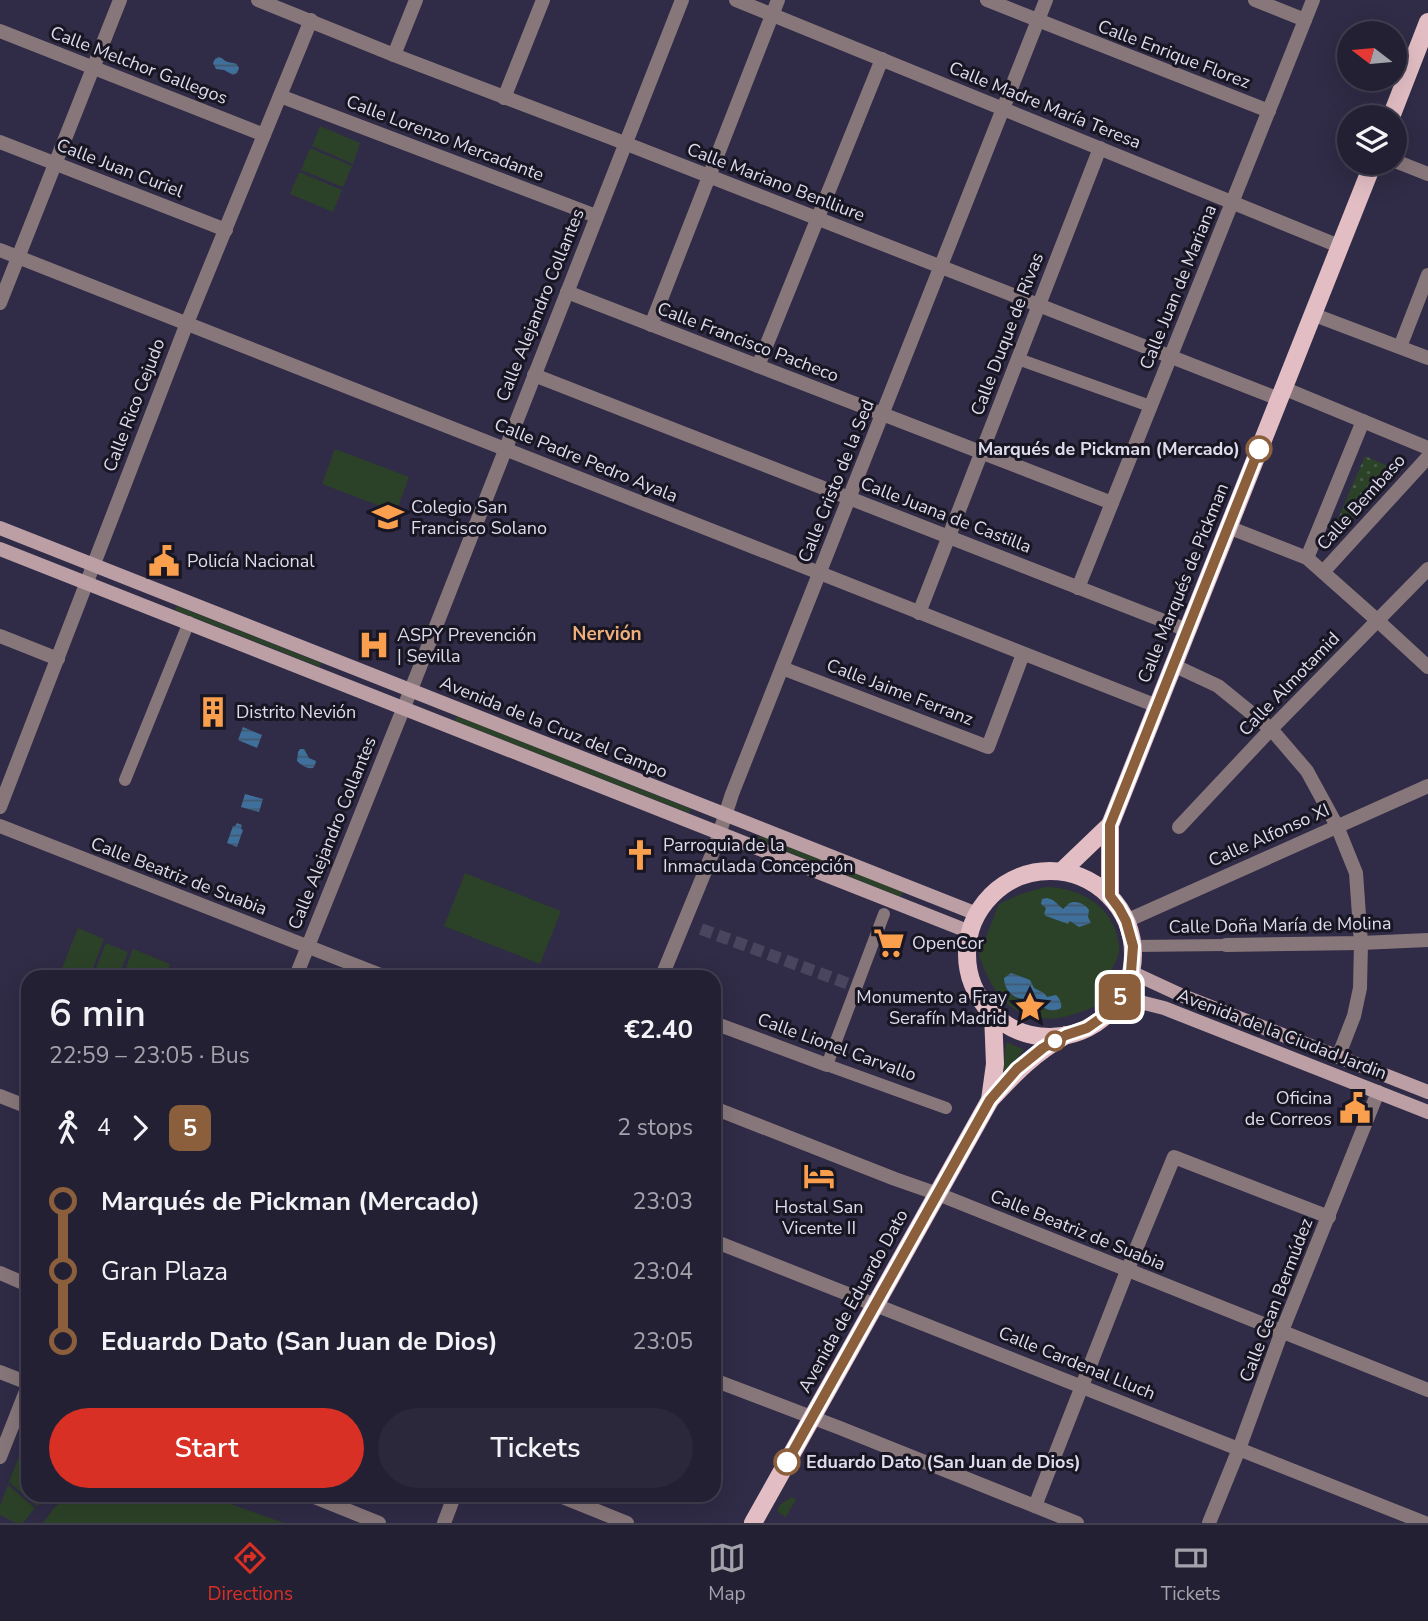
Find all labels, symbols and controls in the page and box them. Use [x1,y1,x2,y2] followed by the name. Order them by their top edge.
[1094,14,1254,94] street label: Calle Enrique Florez
[47,20,231,110] street label: Calle Melchor Gallegos
[1337,21,1407,91] north arrow
[1337,21,1407,175] map controls
[945,55,1145,155] street label: Calle Madre María Teresa
[343,89,547,187] street label: Calle Lorenzo Mercadante
[1337,105,1407,175] button: layers
[53,133,187,203] street label: Calle Juan Curiel
[684,137,868,227] street label: Calle Mariano Benlliure
[1134,201,1222,373] street label: Calle Juan de Mariana
[490,205,590,405] street label: Calle Alejandro Collantes
[965,249,1049,419] street label: Calle Duque de Rivas
[654,296,842,388] street label: Calle Francisco Pacheco
[98,335,170,475] street label: Calle Rico Cejudo
[792,396,880,566] street label: Calle Cristo de la Sed
[491,412,681,508] street label: Calle Padre Pedro Ayala
[1246,436,1272,462] marker: Marqués de Pickman (Mercado)
[978,437,1240,461] place label: Marqués de Pickman (Mercado)
[1311,449,1411,555] street label: Calle Bembaso
[857,471,1035,559] street label: Calle Juana de Castilla
[1132,479,1234,687] street label: Calle Marqués de Pickman
[411,495,547,540] place label: Colegio San Francisco Solano
[371,500,405,534] school or university icon: Colegio San Francisco Solano
[147,544,181,578] public building icon: Policía Nacional
[187,549,315,573] place label: Policía Nacional
[572,621,642,647] district label: Nervión
[397,623,536,668] place label: ASPY Prevención | Sevilla
[1233,627,1345,741] street label: Calle Almotamid
[357,628,391,662] hospital icon: ASPY Prevención | Sevilla
[823,653,977,731] street label: Calle Jaime Ferranz
[437,670,671,784] street label: Avenida de la Cruz del Campo
[196,695,230,729] building icon: Distrito Nevión
[236,700,356,724] place label: Distrito Nevión
[282,733,382,933] street label: Calle Alejandro Collantes
[1205,798,1333,872] street label: Calle Alfonso XI
[87,831,271,921] street label: Calle Beatriz de Suabia
[663,833,853,878] place label: Parroquia de la Inmaculada Concepción
[623,838,657,872] church icon: Parroquia de la Inmaculada Concepción
[1168,911,1392,939] street label: Calle Doña María de Molina
[872,926,906,960] supermarket icon: OpenCor
[912,931,985,955] place label: OpenCor
[1097,974,1143,1020] line badge: 5
[1113,981,1127,1013] text: 5
[1174,983,1390,1085] street label: Avenida de la Ciudad Jardin
[856,985,1008,1030] place label: Monumento a Fray Serafín Madrid
[49,988,146,1039] text: 6 min
[1013,990,1047,1024] place icon: Monumento a Fray Serafín Madrid
[754,1007,920,1087] street label: Calle Lionel Carvallo
[624,1012,693,1047] text: €2.40
[1045,1031,1065,1051] unlabelled marker
[49,1040,250,1071] text: 22:59 – 23:05 · Bus
[1245,1086,1332,1131] place label: Oficina de Correos
[1338,1091,1372,1125] public building icon: Oficina de Correos
[49,1109,87,1147] icon: walk
[121,1109,159,1147] icon: forward
[97,1112,111,1143] text: 4
[183,1112,197,1144] text: 5
[617,1112,693,1143] text: 2 stops
[802,1159,836,1193] hotel icon: Hostal San Vicente II
[101,1184,480,1219] text: Marqués de Pickman (Mercado)
[987,1184,1169,1276] street label: Calle Beatriz de Suabia
[633,1186,693,1217] text: 23:03
[775,1195,863,1240] place label: Hostal San Vicente II
[793,1205,913,1397] street label: Avenida de Eduardo Dato
[1234,1215,1318,1385] street label: Calle Cean Bermúdez
[101,1254,228,1289] text: Gran Plaza
[633,1256,693,1287] text: 23:04
[995,1321,1159,1405] street label: Calle Cardenal Lluch
[101,1324,498,1359] text: Eduardo Dato (San Juan de Dios)
[633,1326,693,1357] text: 23:05
[49,1408,364,1488] button: Start
[378,1408,693,1488] button: Tickets
[774,1449,800,1475] marker: Eduardo Dato (San Juan de Dios)
[806,1450,1081,1474] place label: Eduardo Dato (San Juan de Dios)
[207,1539,293,1607] tab: Directions
[708,1539,746,1607] tab: Map
[1161,1539,1221,1607] tab: Tickets

